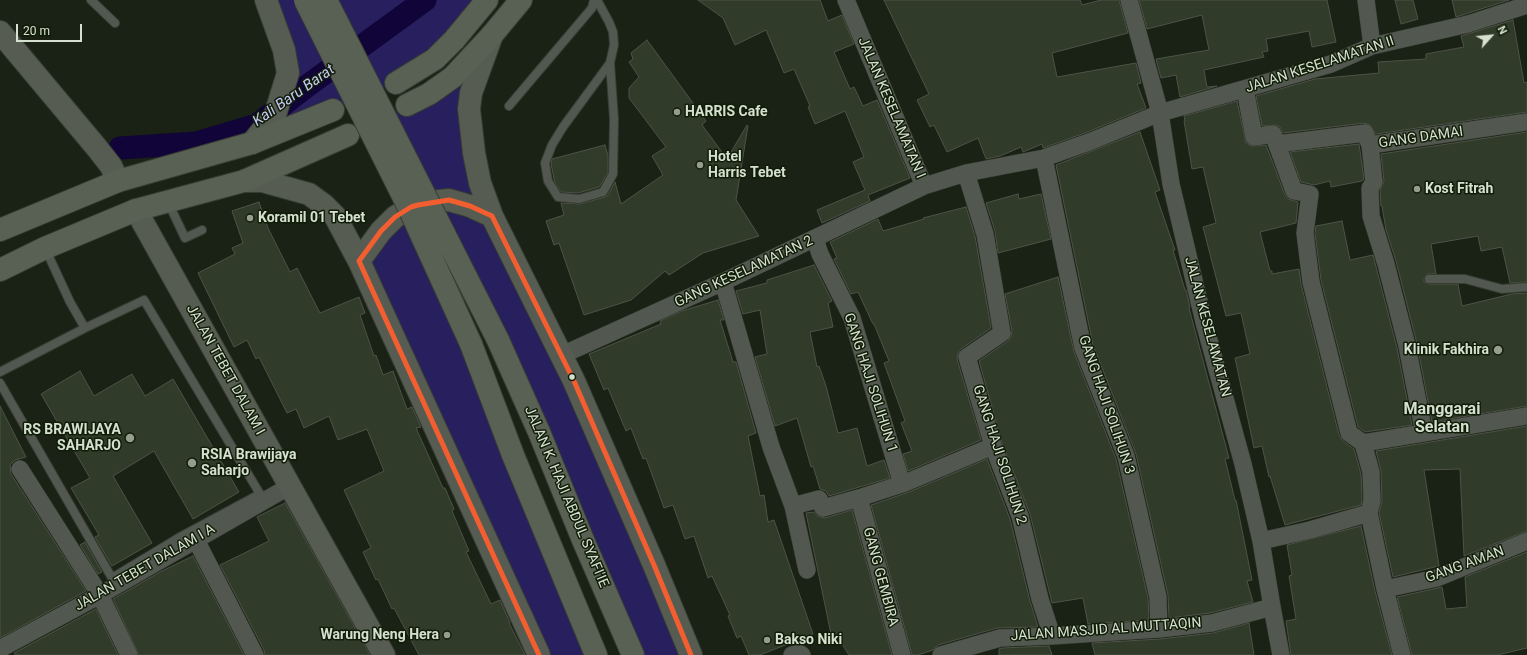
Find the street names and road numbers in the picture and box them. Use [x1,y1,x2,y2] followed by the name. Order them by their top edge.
[1244,33,1396,97] street label: JALAN KESELAMATAN II
[854,35,928,181] street label: JALAN KESELAMATAN I
[1378,124,1464,152] street label: GANG DAMAI
[672,233,816,311] street label: GANG KESELAMATAN 2
[1180,255,1234,399] street label: JALAN KESELAMATAN
[182,302,268,438] street label: JALAN TEBET DALAM I
[840,311,900,455] street label: GANG HAJI SOLIHUN 1
[1074,333,1138,477] street label: GANG HAJI SOLIHUN 3
[969,383,1029,527] street label: GANG HAJI SOLIHUN 2
[520,404,612,590] street label: JALAN K. HAJI ABDUL SYAFI'IE
[72,521,218,615] street label: JALAN TEBET DALAM I A
[859,526,901,628] street label: GANG GEMBIRA
[1423,543,1507,587] street label: GANG AMAN
[1010,615,1202,645] street label: JALAN MASJID AL MUTTAQIN

